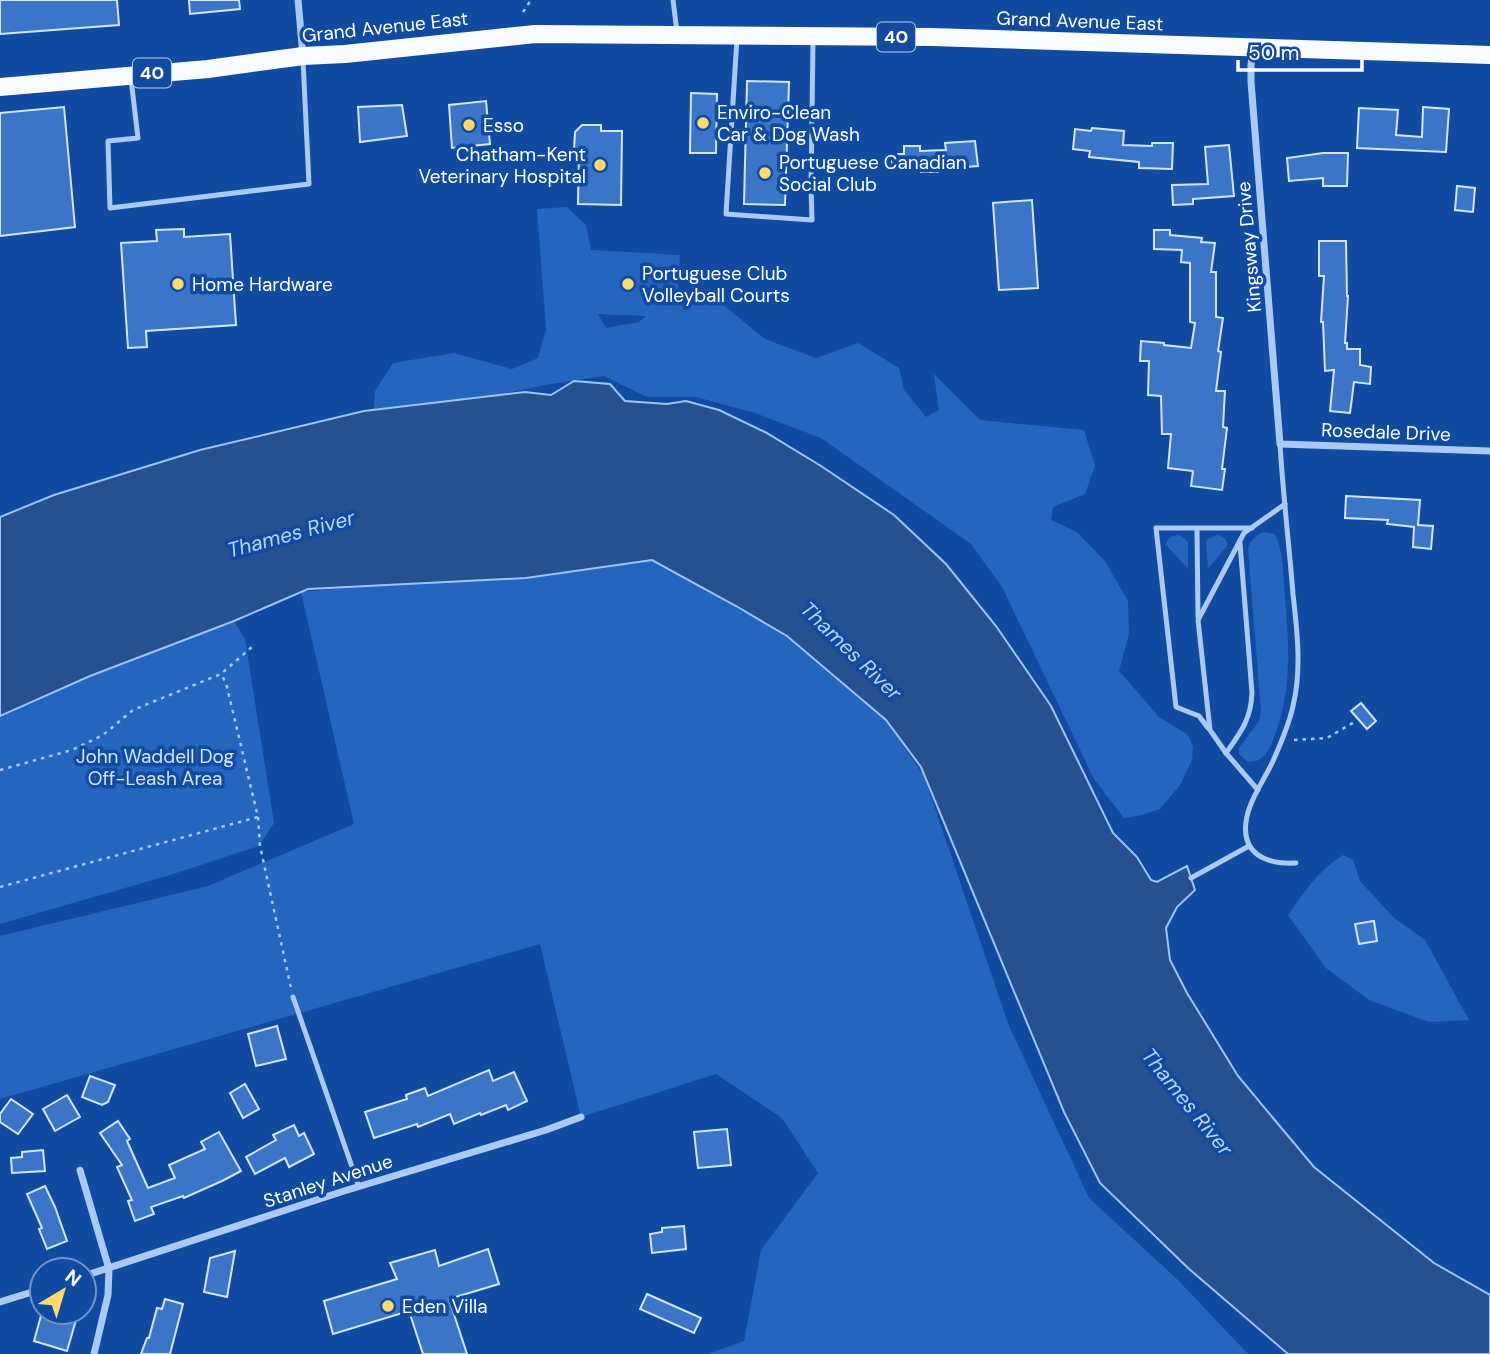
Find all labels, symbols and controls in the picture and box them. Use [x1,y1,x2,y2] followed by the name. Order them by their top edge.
[301,6,469,48] street label: Grand Avenue East
[996,6,1164,36] street label: Grand Avenue East
[877,22,915,52] road number: 40
[1238,28,1362,72] scale bar
[1248,39,1299,67] text: 50 m
[133,58,171,88] road number: 40
[717,100,860,147] place label: Enviro-Clean Car & Dog Wash
[483,113,524,138] place label: Esso
[695,115,711,131] marker: Enviro-Clean Car & Dog Wash
[461,117,477,133] marker: Esso
[418,142,586,189] place label: Chatham-Kent Veterinary Hospital
[779,150,967,197] place label: Portuguese Canadian Social Club
[592,157,608,173] marker: Chatham-Kent Veterinary Hospital
[757,165,773,181] marker: Portuguese Canadian Social Club
[1231,181,1267,313] street label: Kingsway Drive
[642,261,790,308] place label: Portuguese Club Volleyball Courts
[192,272,333,297] place label: Home Hardware
[170,276,186,292] marker: Home Hardware
[620,276,636,292] marker: Portuguese Club Volleyball Courts
[1321,417,1451,447] street label: Rosedale Drive
[224,503,359,564] water label: Thames River
[794,595,909,707] water label: Thames River
[76,744,234,791] park label: John Waddell Dog Off-Leash Area
[1135,1042,1240,1163] water label: Thames River
[260,1148,396,1214] street label: Stanley Avenue
[28,1256,98,1326] north arrow
[60,1264,86,1292] text: N
[402,1294,487,1319] place label: Eden Villa
[380,1298,396,1314] marker: Eden Villa

